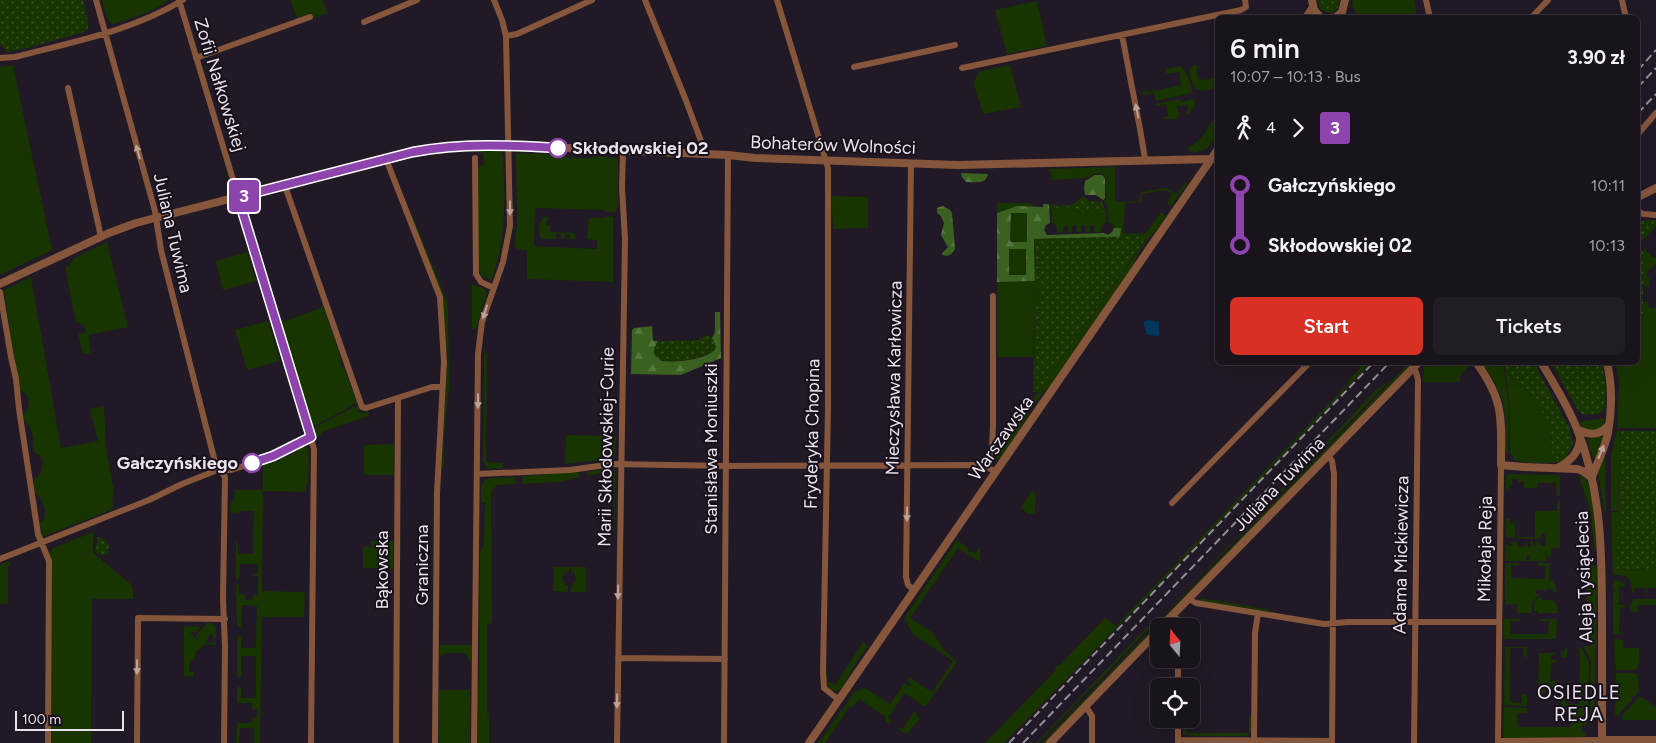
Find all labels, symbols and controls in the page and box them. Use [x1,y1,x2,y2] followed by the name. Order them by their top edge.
[189,16,251,154] street label: Zofii Nałkowskiej
[1230,31,1300,65] text: 6 min
[1567,46,1625,69] text: 3.90 zł
[1230,67,1361,86] text: 10:07 – 10:13 · Bus
[1133,104,1141,119] one-way arrow
[1230,114,1258,142] icon: walk
[1284,114,1312,142] icon: forward
[1330,117,1340,139] text: 3
[1266,118,1276,137] text: 4
[750,131,916,159] street label: Bohaterów Wolności
[572,137,708,159] place label: Skłodowskiej 02
[548,138,568,158] marker: Skłodowskiej 02
[134,144,142,159] one-way arrow
[149,171,197,295] street label: Juliana Tuwima
[1268,174,1396,197] text: Gałczyńskiego
[1591,176,1625,195] text: 10:11
[228,180,260,212] line badge: 3
[239,185,249,207] text: 3
[506,200,514,216] one-way arrow
[1268,234,1412,257] text: Skłodowskiej 02
[1589,236,1625,255] text: 10:13
[881,280,907,476] street label: Mieczysława Karłowicza
[1230,297,1423,355] button: Start
[1433,297,1625,355] button: Tickets
[481,305,489,320] one-way arrow
[593,347,619,547] street label: Marii Skłodowskiej-Curie
[800,359,824,509] street label: Fryderyka Chopina
[700,363,722,535] street label: Stanisława Moniuszki
[964,391,1038,485] street label: Warszawska
[473,393,481,409] one-way arrow
[1229,432,1329,536] street label: Juliana Tuwima
[1597,444,1605,459] one-way arrow
[117,452,238,474] place label: Gałczyńskiego
[242,453,262,473] marker: Gałczyńskiego
[1389,476,1413,634] street label: Adama Mickiewicza
[1473,496,1497,602] street label: Mikołaja Reja
[903,506,911,522] one-way arrow
[1571,511,1597,643] street label: Aleja Tysiąclecia
[411,525,433,605] street label: Graniczna
[371,530,393,610] street label: Bąkowska
[614,584,622,600] one-way arrow
[1150,618,1200,668] north arrow
[1150,618,1200,728] map controls
[133,659,141,675] one-way arrow
[1150,678,1200,728] button: locate
[1537,681,1621,726] district label: OSIEDLE REJA
[613,693,621,709] one-way arrow
[15,708,124,731] scale bar
[22,711,61,728] text: 100 m

